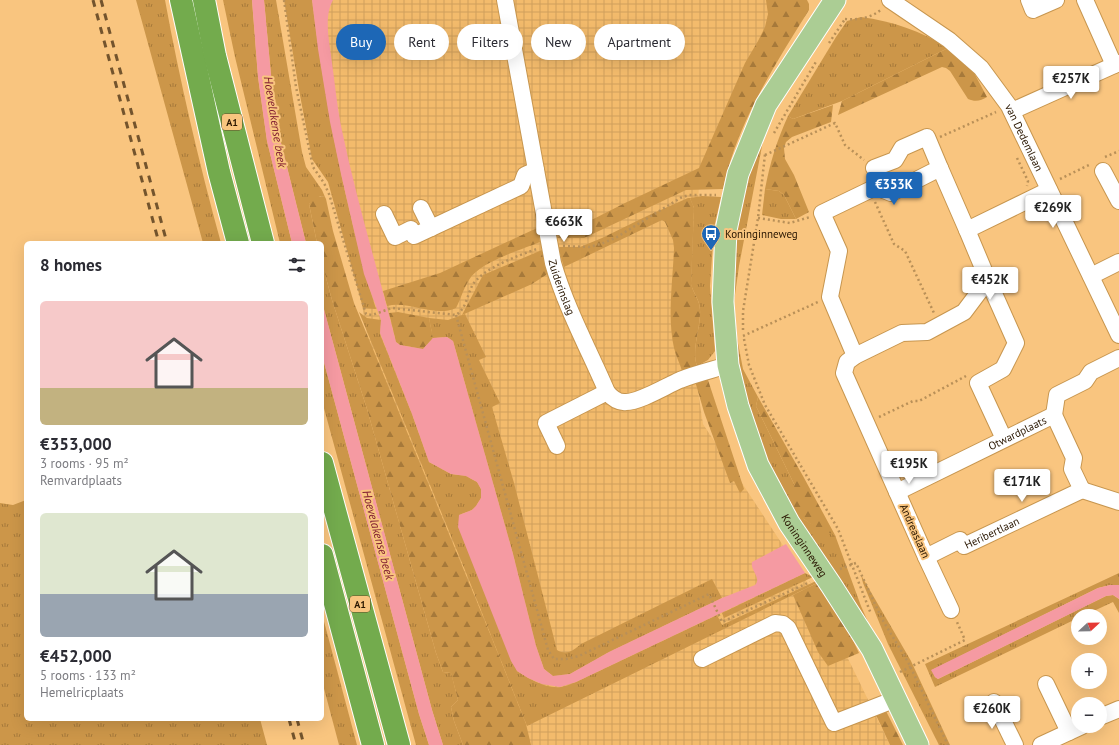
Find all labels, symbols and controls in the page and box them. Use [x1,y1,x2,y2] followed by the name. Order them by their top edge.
[336,24,386,60] chip: Buy
[394,24,449,60] chip: Rent
[457,24,523,60] chip: Filters
[531,24,586,60] chip: New
[594,24,685,60] chip: Apartment
[1043,66,1099,100] pin: €257K
[1052,70,1090,87] text: €257K
[261,75,290,169] water label: Hoevelakense beek
[1002,102,1046,174] street label: van Dedemlaan
[222,114,242,130] road number: A1
[866,172,922,206] pin: €353K
[875,176,913,193] text: €353K
[1025,195,1081,229] pin: €269K
[1034,199,1072,216] text: €269K
[536,209,592,243] pin: €663K
[545,213,583,230] text: €663K
[700,223,722,251] bus stop icon: Koninginneweg
[725,227,798,241] place label: Koninginneweg
[40,254,102,276] text: 8 homes
[286,254,308,276] icon: filters
[545,258,578,317] street label: Zuiderinslag
[962,267,1018,301] pin: €452K
[971,271,1009,288] text: €452K
[138,327,210,399] icon: home
[986,413,1049,453] street label: Otwardplaats
[40,433,112,455] text: €353,000
[881,451,937,485] pin: €195K
[40,455,129,472] text: 3 rooms · 95 m²
[890,455,928,472] text: €195K
[994,469,1050,503] pin: €171K
[40,472,122,489] text: Remvardplaats
[1003,473,1041,490] text: €171K
[359,488,398,582] water label: Hoevelakense beek
[897,502,933,560] street label: Andreaslaan
[778,511,830,580] street label: Koninginneweg
[962,514,1022,552] street label: Heribertlaan
[138,539,210,611] icon: home
[350,596,370,612] road number: A1
[1071,609,1107,645] north arrow
[1071,609,1107,733] map controls
[40,645,112,667] text: €452,000
[1071,653,1107,689] button: +
[40,667,136,684] text: 5 rooms · 133 m²
[40,684,124,701] text: Hemelricplaats
[964,696,1020,730] pin: €260K
[1071,697,1107,733] button: −
[973,700,1011,717] text: €260K

